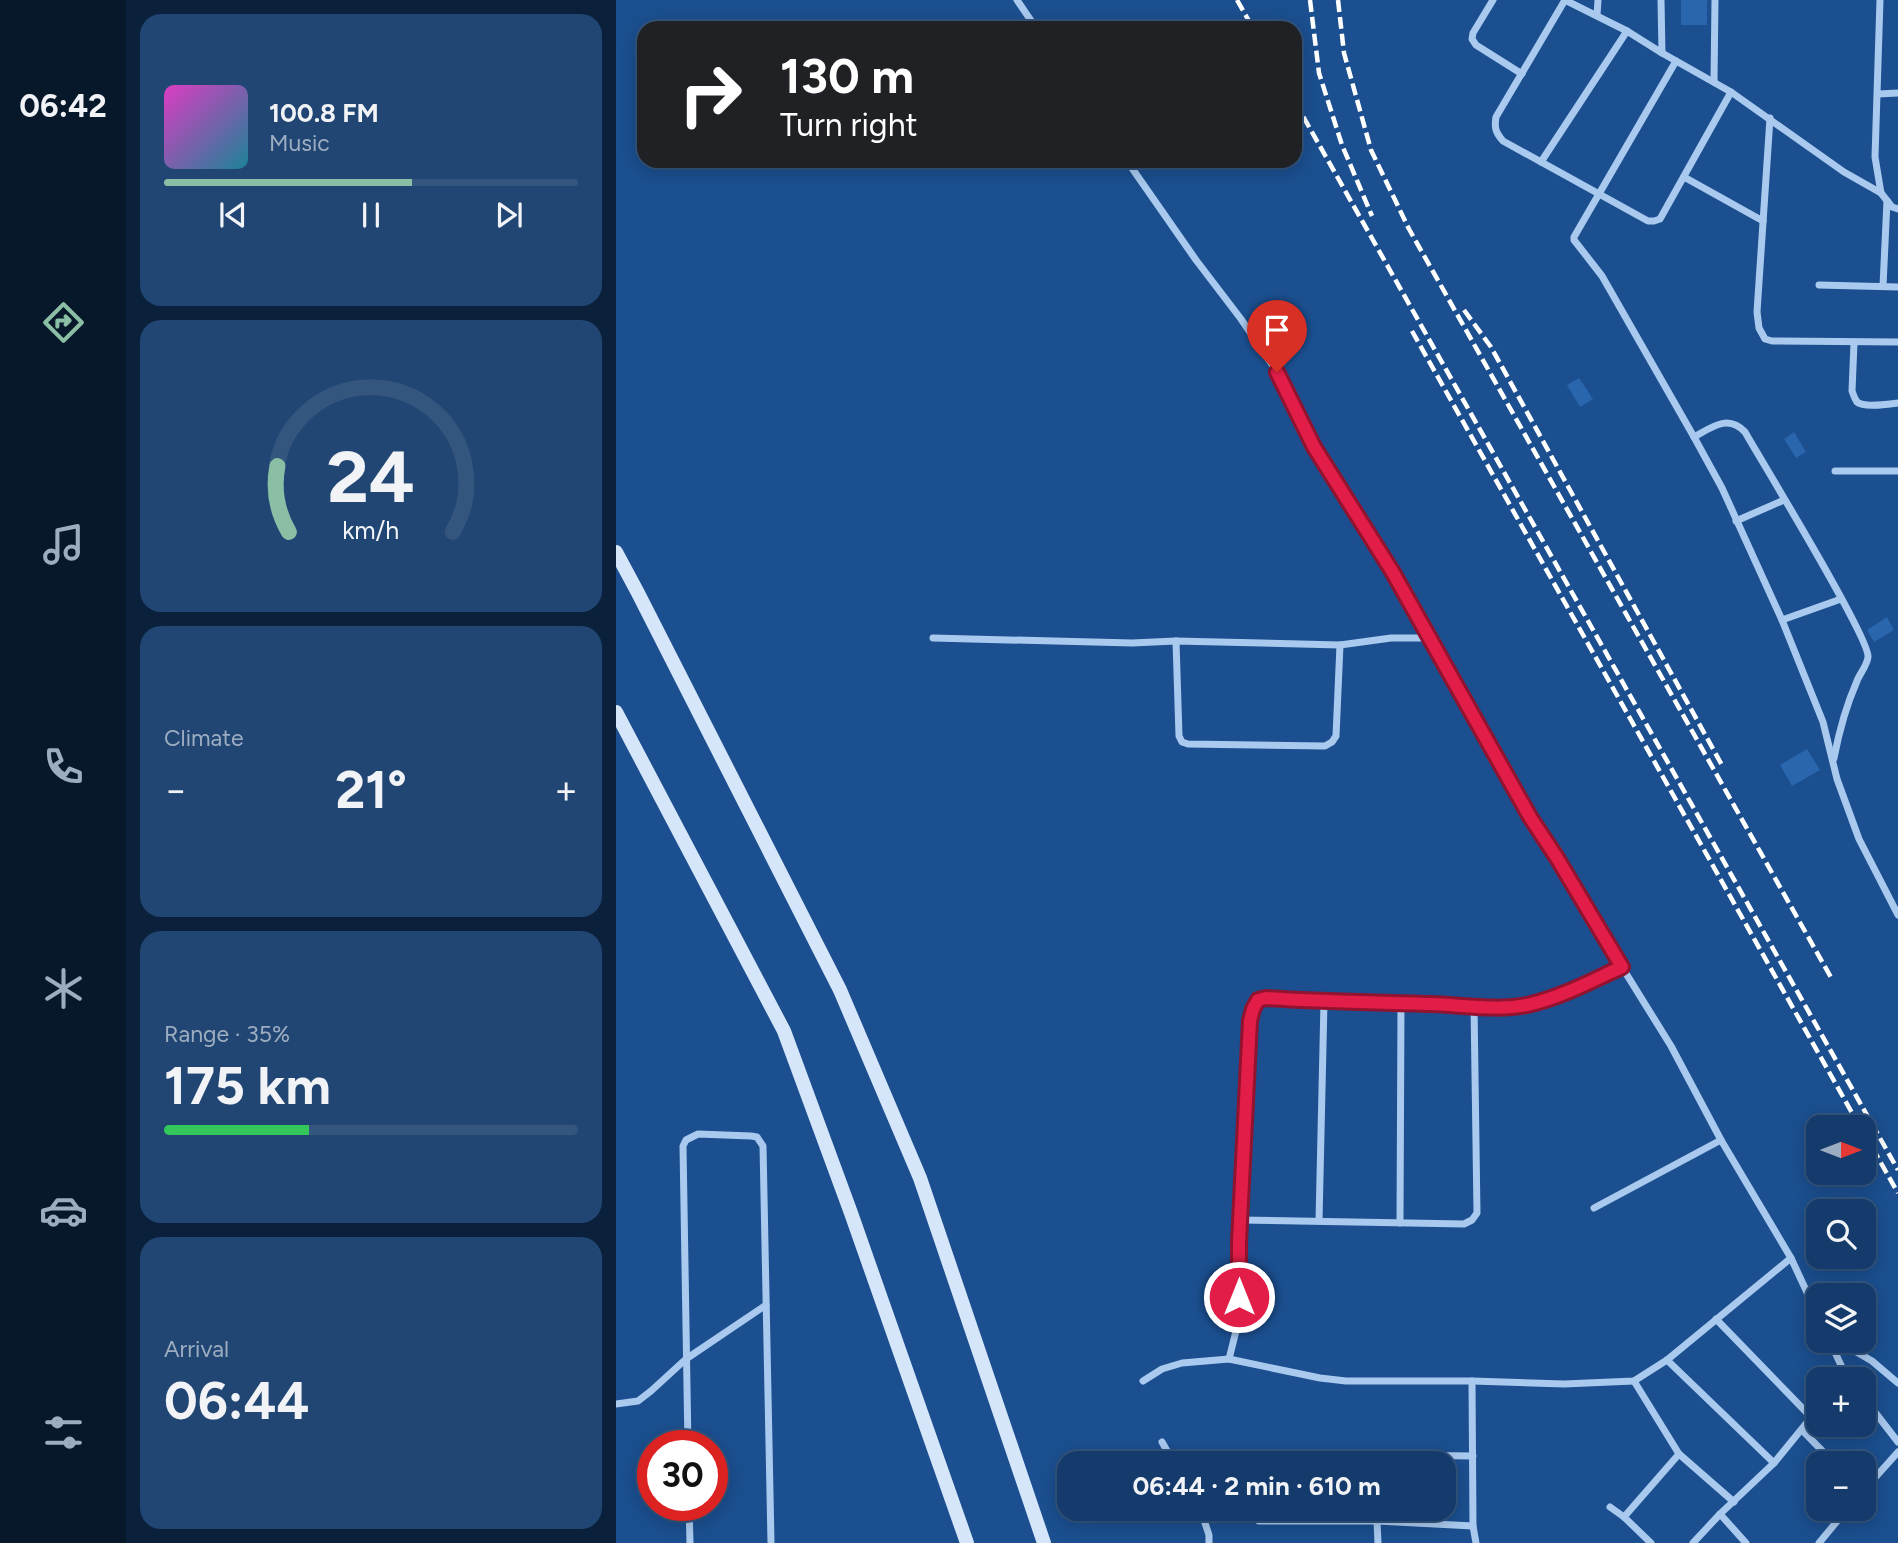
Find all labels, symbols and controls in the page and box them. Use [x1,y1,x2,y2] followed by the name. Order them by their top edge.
[780,46,914,105] text: 130 m
[665,49,756,140] icon: right
[19,87,107,125] text: 06:42
[269,97,379,129] text: 100.8 FM
[780,106,918,144] text: Turn right
[269,129,330,157] text: Music
[214,196,252,234] icon: previous
[352,196,390,234] icon: pause
[490,196,528,234] icon: next
[39,298,88,347] icon: directions
[1247,300,1307,372] pin
[1258,311,1296,349] icon: arrive
[327,433,415,520] text: 24
[342,514,400,544] text: km/h
[39,520,88,569] icon: music
[164,724,243,752] text: Climate
[39,742,88,791] icon: phone
[335,759,407,821] text: 21°
[164,767,188,813] text: −
[554,767,578,813] text: +
[39,964,88,1013] icon: climate
[164,1020,290,1048] text: Range · 35%
[164,1055,331,1117] text: 175 km
[1806,1115,1876,1185] north arrow
[1806,1115,1876,1521] map controls
[39,1186,88,1235] icon: car
[1806,1199,1876,1269] button: search
[1202,1260,1276,1334] position arrow
[1806,1283,1876,1353] button: layers
[164,1335,229,1363] text: Arrival
[1806,1367,1876,1437] button: +
[164,1370,309,1432] text: 06:44
[39,1408,88,1457] icon: filters
[637,1430,728,1521] speed limit sign: 30
[1806,1451,1876,1521] button: −
[1132,1470,1381,1502] text: 06:44 · 2 min · 610 m

